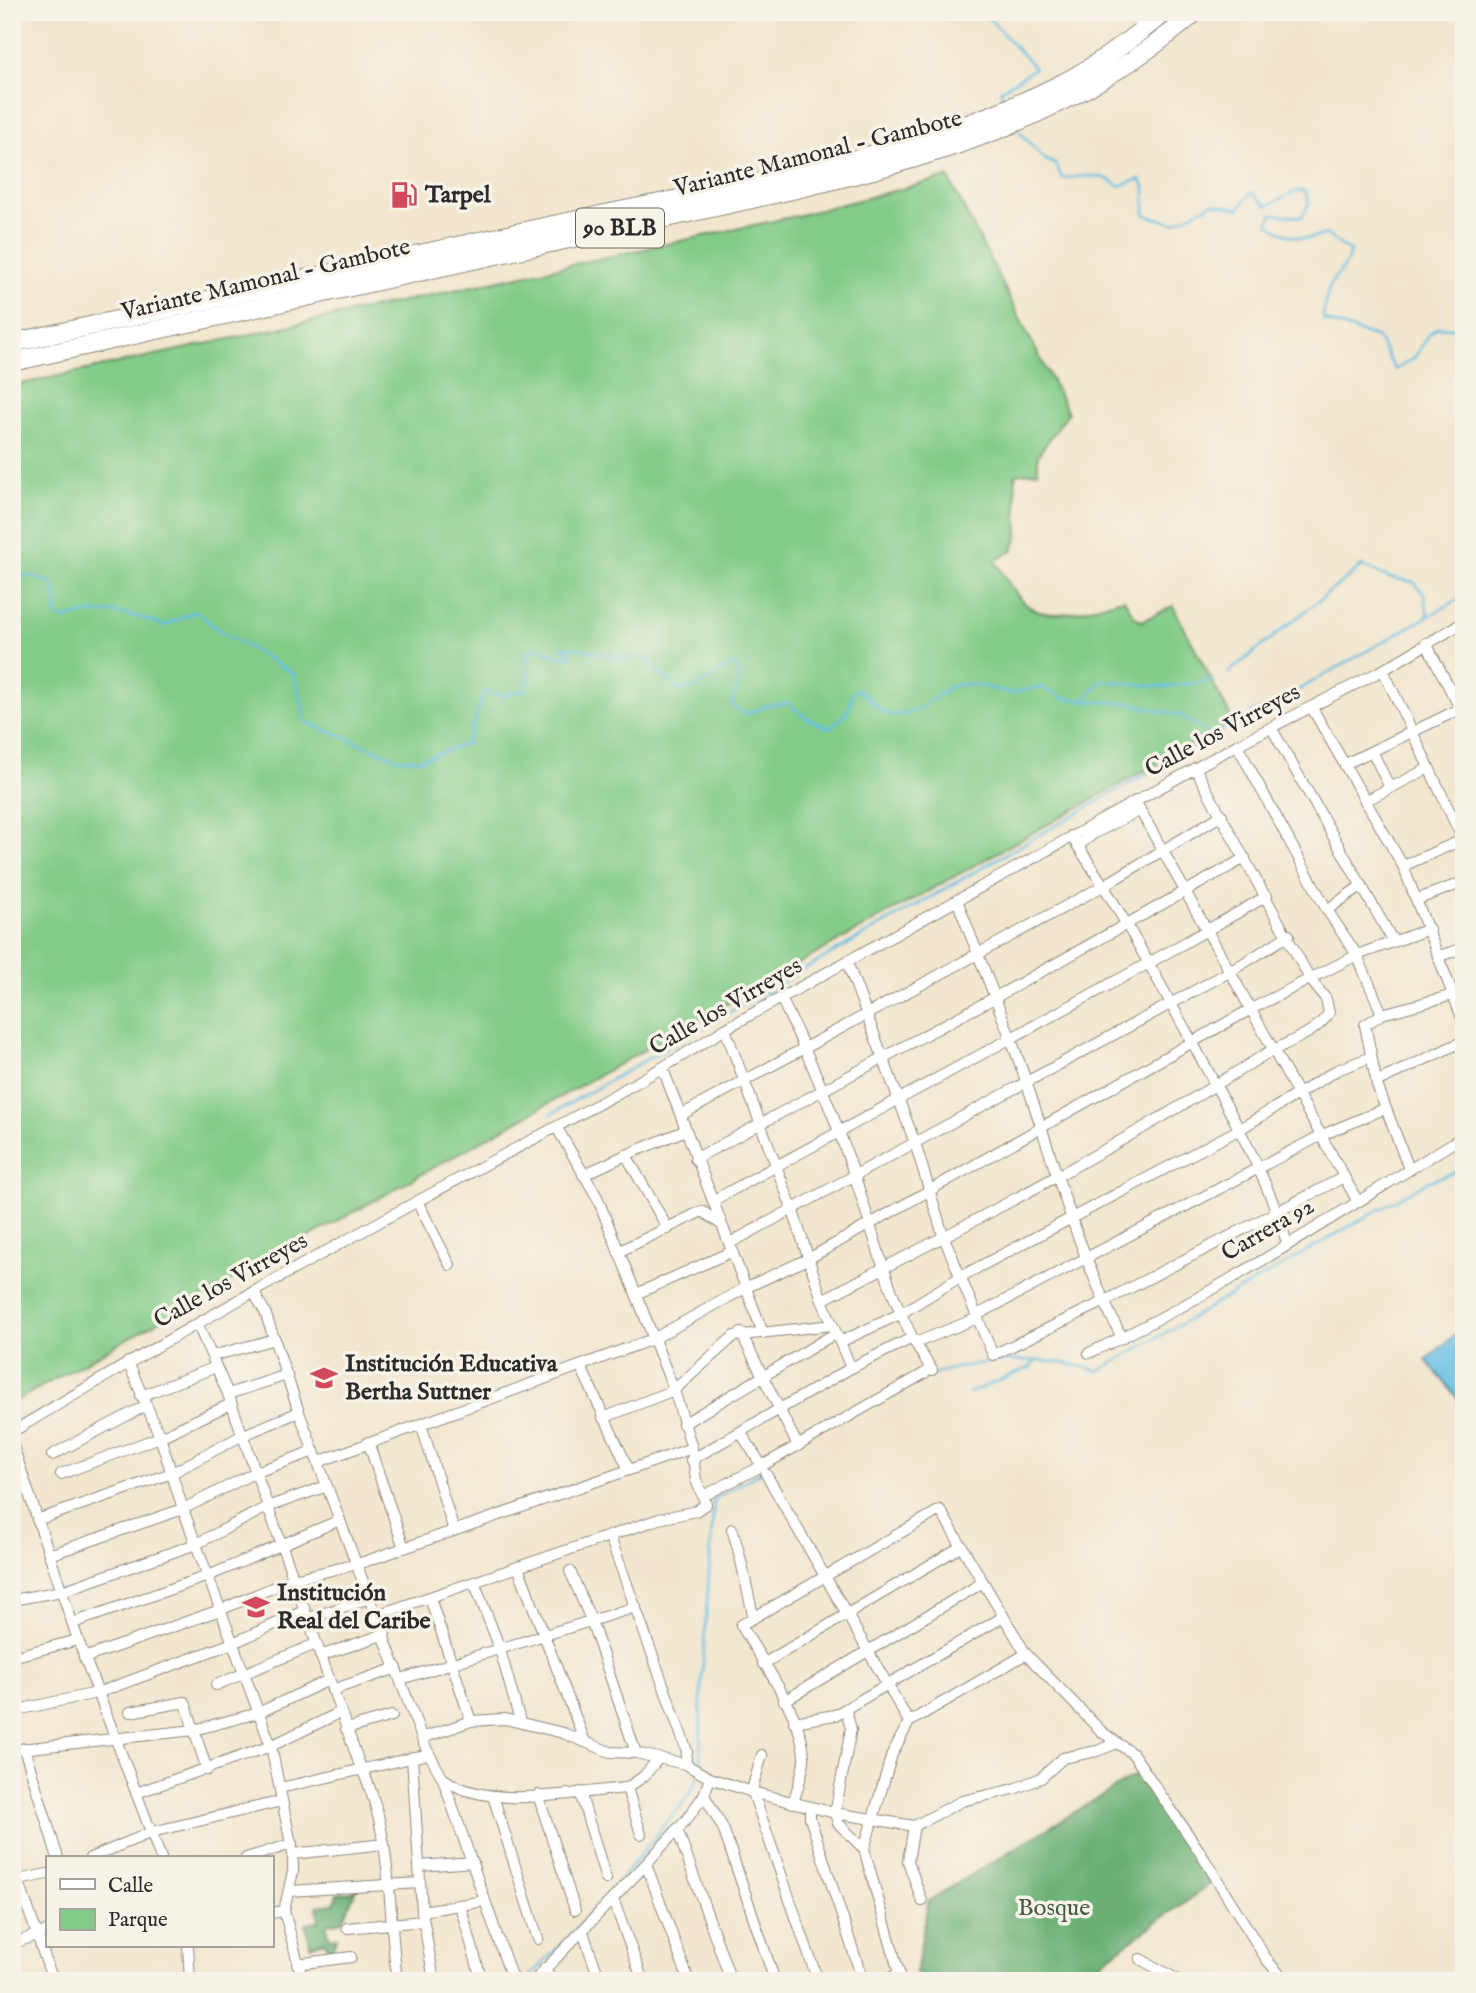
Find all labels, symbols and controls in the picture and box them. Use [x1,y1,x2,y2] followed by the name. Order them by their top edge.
[670,103,965,205] street label: Variante Mamonal - Gambote
[389,180,419,210] fuel station icon: Tarpel
[424,180,491,211] place label: Tarpel
[576,208,664,247] road number: 90 BLB
[117,232,414,329] street label: Variante Mamonal - Gambote
[1140,677,1306,785] street label: Calle los Virreyes
[644,951,808,1063] street label: Calle los Virreyes
[1216,1191,1320,1269] street label: Carrera 92
[148,1226,314,1336] street label: Calle los Virreyes
[345,1349,558,1408] place label: Institución Educativa Bertha Suttner
[309,1363,339,1393] school or university icon: Institución Educativa Bertha Suttner
[277,1578,430,1637] place label: Institución Real del Caribe
[241,1592,271,1622] school or university icon: Institución Real del Caribe
[46,1856,273,1948] legend
[108,1873,153,1900] text: Calle
[1018,1893,1090,1924] park label: Bosque
[108,1907,168,1934] text: Parque

